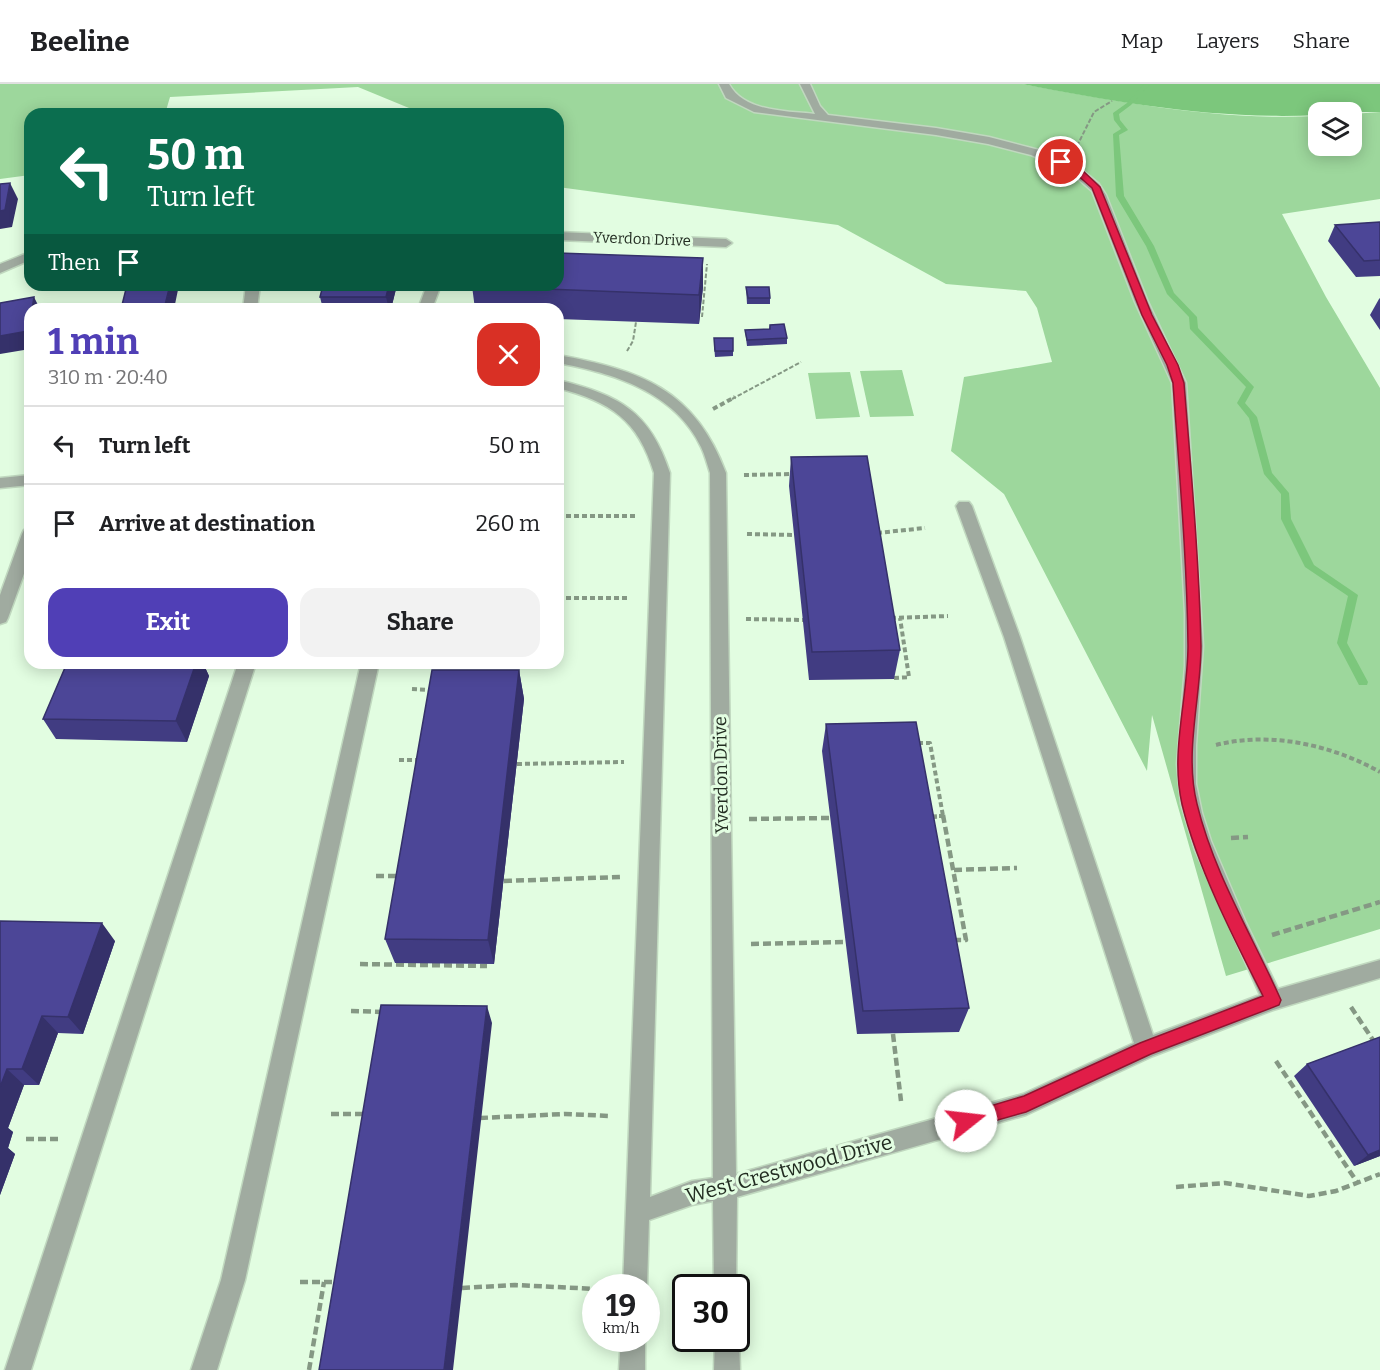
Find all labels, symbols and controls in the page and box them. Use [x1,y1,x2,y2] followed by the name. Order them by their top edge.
[30,25,130,58] text: Beeline
[1121,28,1163,54] text: Map
[1196,28,1260,54] text: Layers
[1293,28,1350,54] text: Share
[1308,102,1362,156] map controls
[1308,102,1362,156] button: layers
[147,130,244,180] text: 50 m
[48,132,126,210] icon: left
[1035,136,1086,187] pin
[1044,145,1077,178] icon: arrive
[147,181,255,213] text: Turn left
[593,228,691,250] street label: Yverdon Drive
[112,246,145,279] icon: arrive
[48,249,100,276] text: Then
[48,320,139,364] text: 1 min
[477,323,540,386] button: close
[48,365,168,389] text: 310 m · 20:40
[48,429,81,462] icon: left
[99,432,191,459] text: Turn left
[489,432,540,459] text: 50 m
[48,507,81,540] icon: arrive
[99,510,315,537] text: Arrive at destination
[476,510,540,537] text: 260 m
[48,588,288,657] button: Exit
[300,588,540,657] button: Share
[709,716,733,834] street label: Yverdon Drive
[934,1089,998,1153] position arrow
[683,1129,895,1209] street label: West Crestwood Drive
[672,1274,750,1352] speed limit sign: 30
[606,1288,636,1324] text: 19
[602,1319,640,1337] text: km/h

